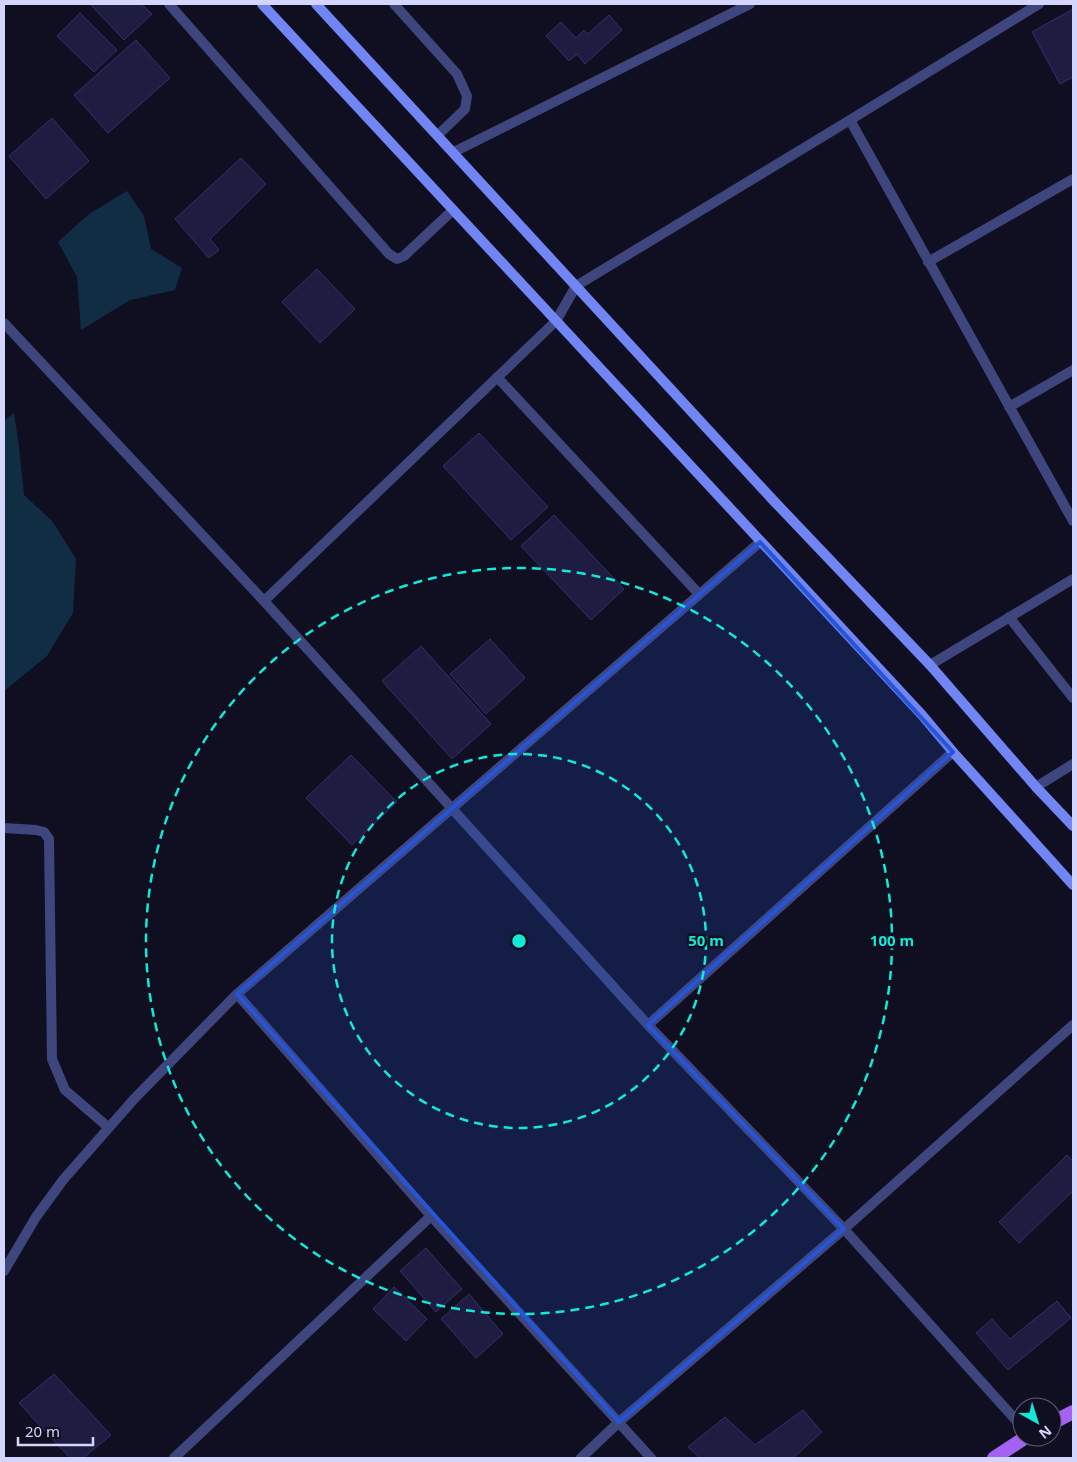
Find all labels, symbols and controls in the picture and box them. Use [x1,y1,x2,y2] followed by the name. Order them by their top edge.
[688,930,724,950] text: 50 m
[870,930,914,950] text: 100 m
[510,932,528,950] centre of rings
[1012,1397,1062,1447] north arrow
[18,1414,92,1446] scale bar
[25,1421,60,1441] text: 20 m
[1035,1422,1056,1443] text: N

